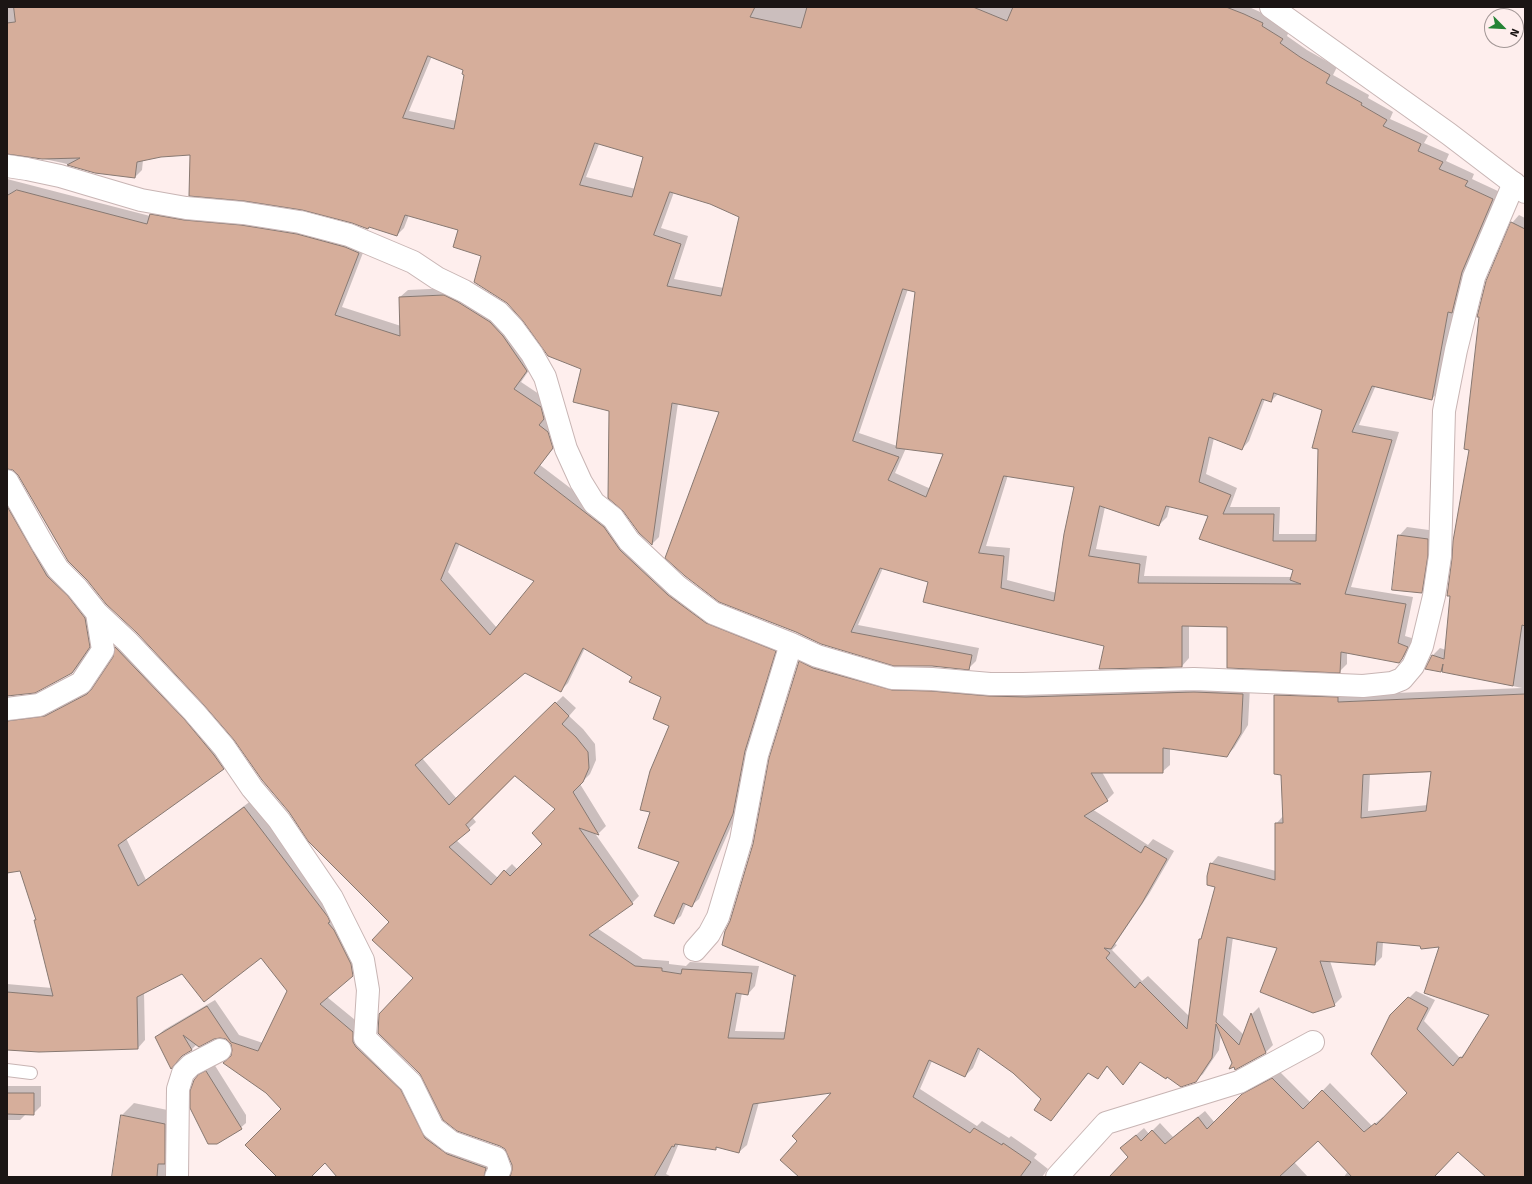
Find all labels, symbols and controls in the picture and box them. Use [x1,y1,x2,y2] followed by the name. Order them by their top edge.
[1484,8,1524,48] north arrow
[1507,27,1522,39] text: N

